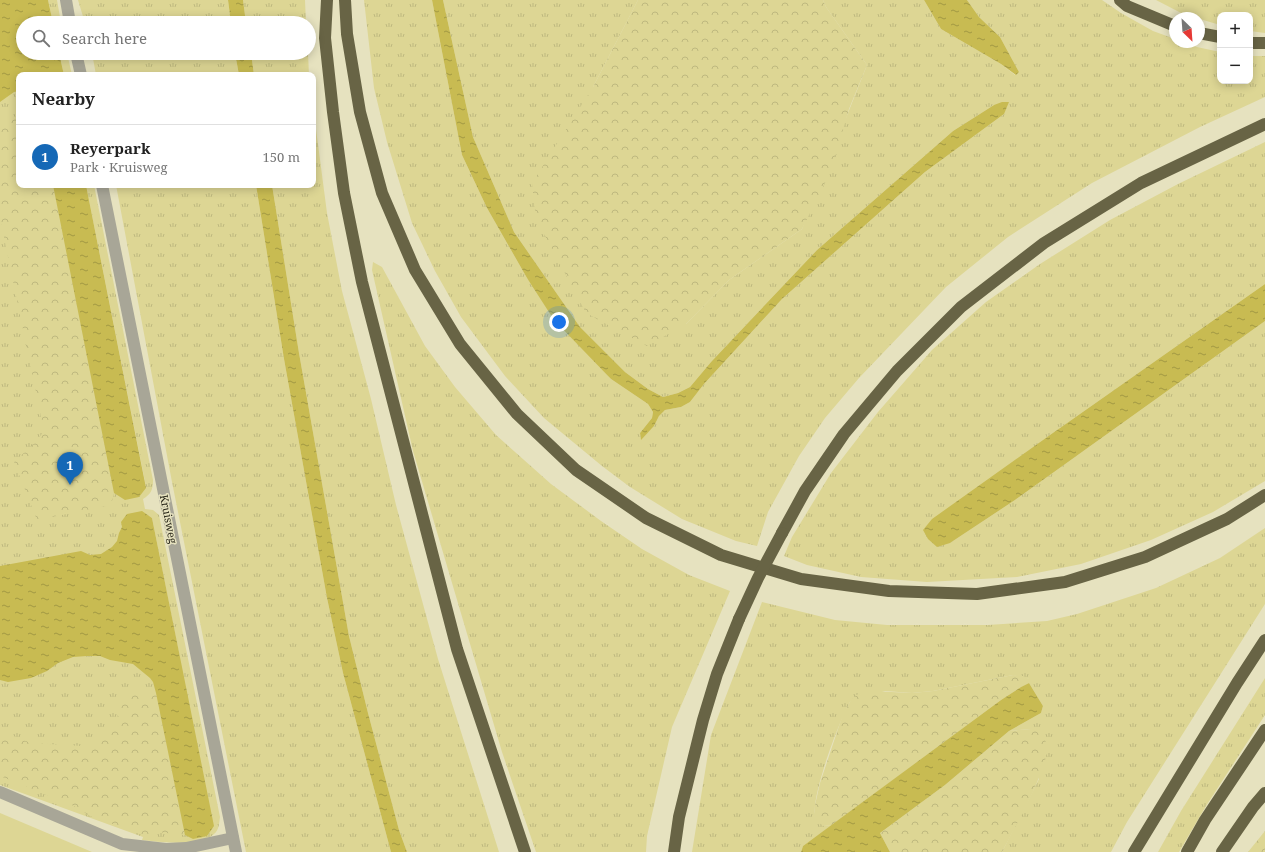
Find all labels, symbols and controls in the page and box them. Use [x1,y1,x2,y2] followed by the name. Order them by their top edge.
[1169,12,1205,48] north arrow
[1217,12,1253,84] map controls
[1217,12,1253,48] button: +
[16,16,316,60] search box
[30,27,52,49] icon: search
[62,28,147,48] text: Search here
[1217,48,1253,84] button: −
[32,87,95,110] text: Nearby
[70,138,150,158] text: Reyerpark
[41,148,49,166] text: 1
[263,148,300,166] text: 150 m
[70,158,168,176] text: Park · Kruisweg
[549,312,569,332] your location
[57,452,83,485] pin: 1
[157,493,181,545] street label: Kruisweg

